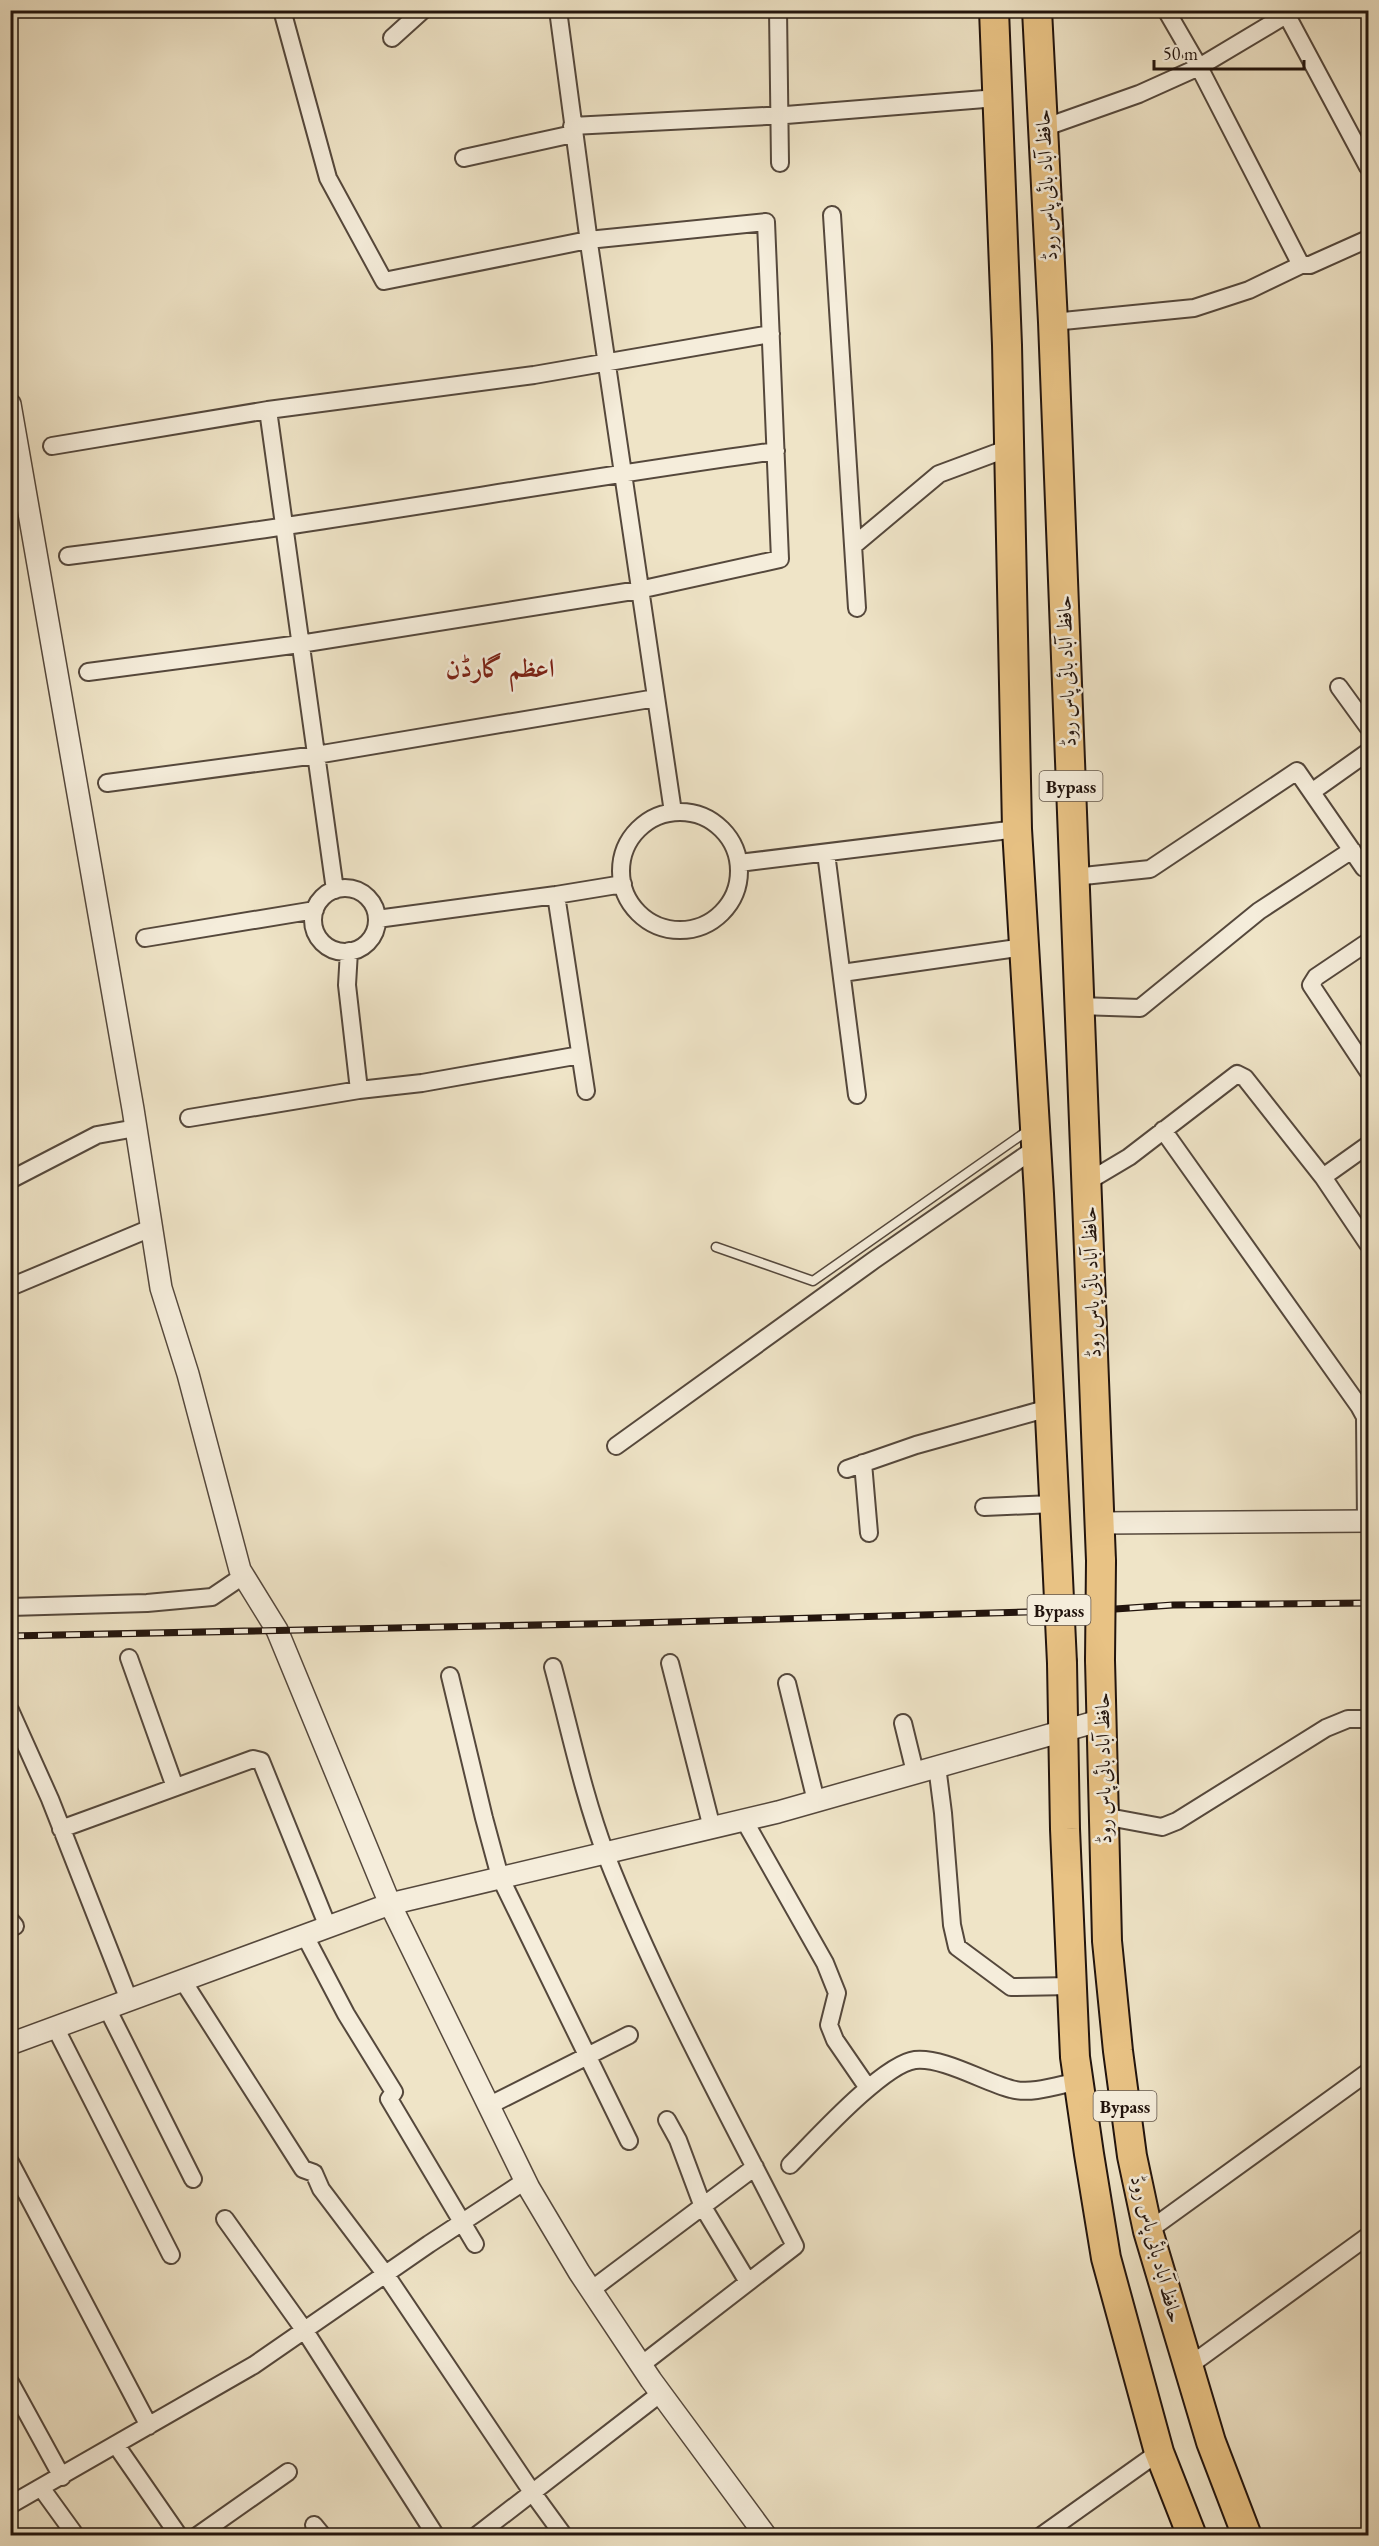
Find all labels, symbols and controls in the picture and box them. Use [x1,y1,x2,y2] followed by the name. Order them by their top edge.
[1154,33,1304,71] scale bar
[1163,42,1198,65] text: 50 m
[1029,109,1065,261] street label: حافظ آباد بائی پاس روڈ
[1050,595,1084,747] street label: حافظ آباد بائی پاس روڈ
[445,651,555,692] district label: اعظم گارڈن
[1040,771,1102,801] road number: Bypass
[1075,1206,1109,1358] street label: حافظ آباد بائی پاس روڈ
[1028,1595,1090,1625] road number: Bypass
[1089,1692,1119,1844] street label: حافظ آباد بائی پاس روڈ
[1094,2091,1156,2121] road number: Bypass
[1123,2172,1189,2326] street label: حافظ آباد بائی پاس روڈ

